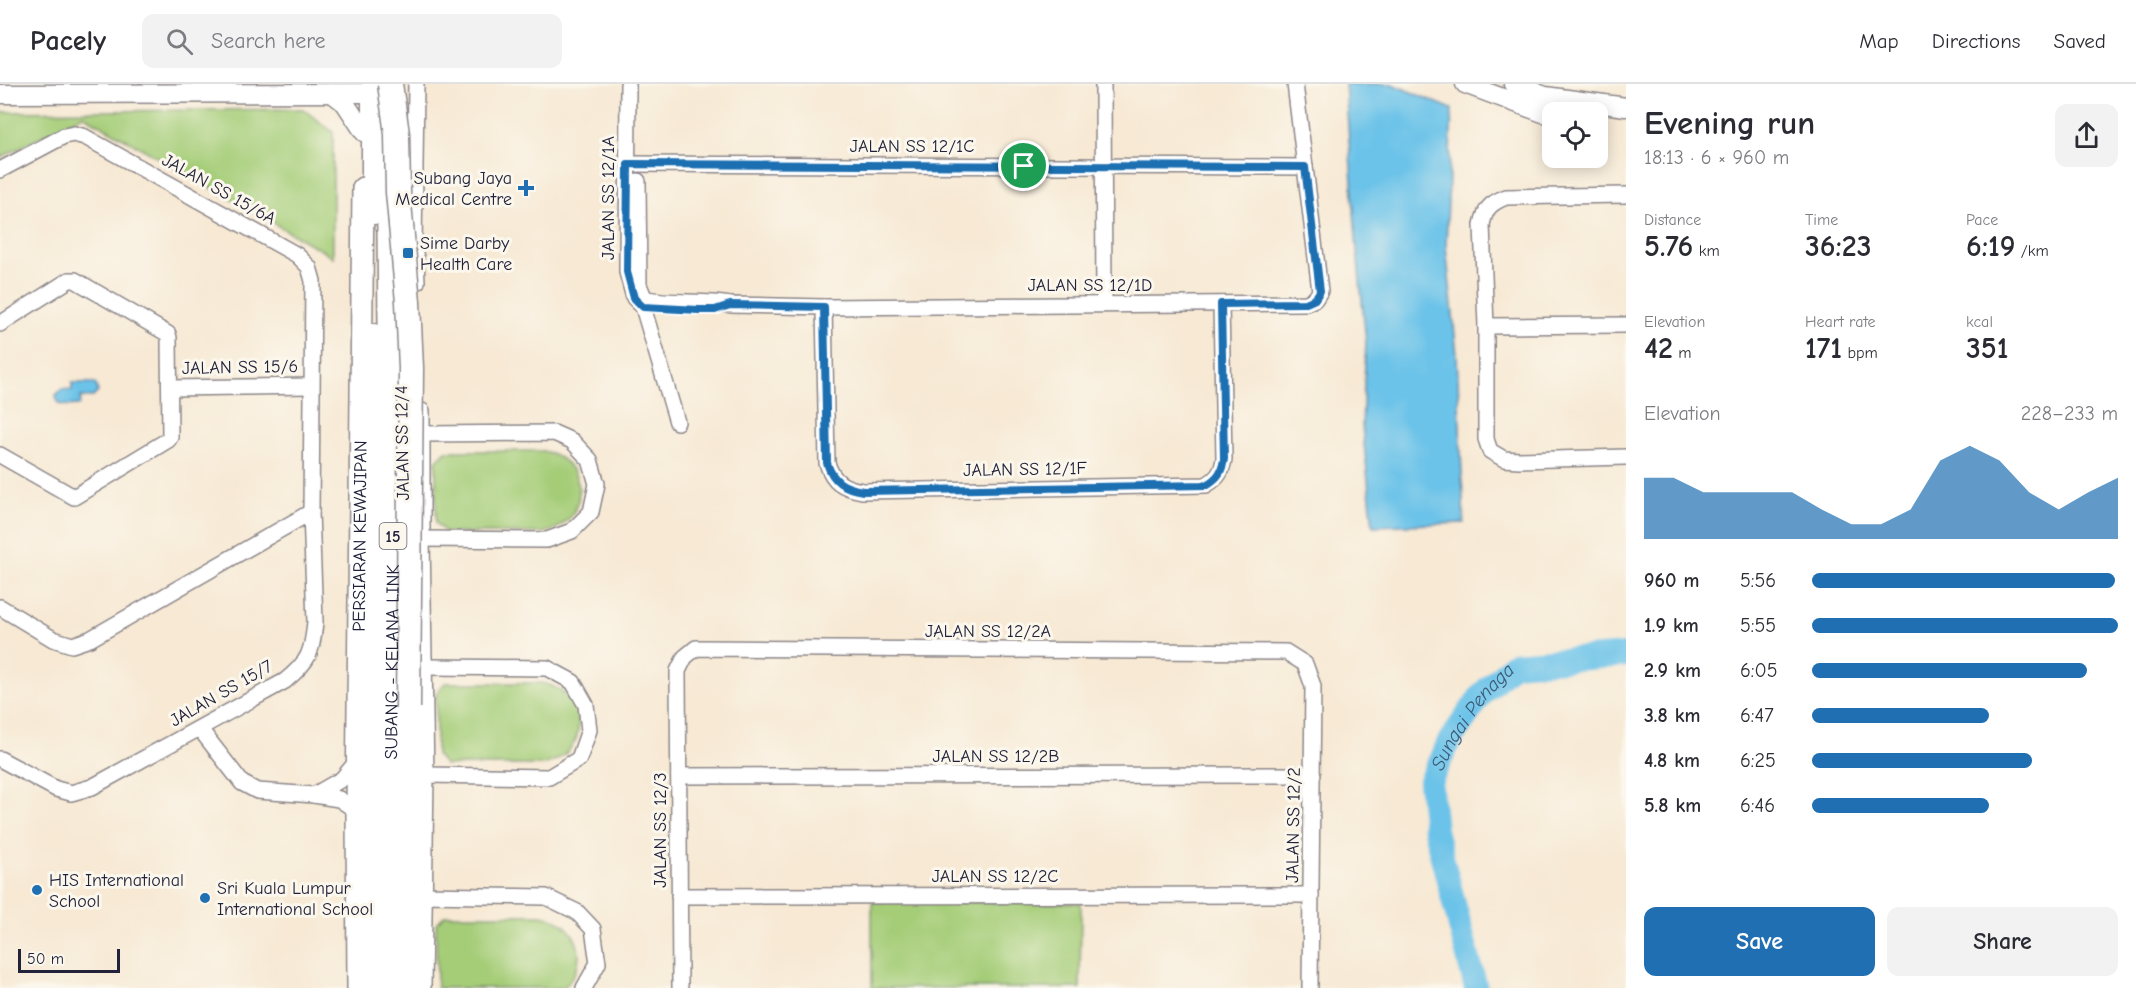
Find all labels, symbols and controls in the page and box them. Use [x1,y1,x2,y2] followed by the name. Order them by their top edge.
[142,14,562,68] search box
[30,25,106,57] text: Pacely
[163,25,196,58] icon: search
[211,28,326,54] text: Search here
[1859,29,1899,53] text: Map
[1932,29,2021,53] text: Directions
[2054,29,2106,53] text: Saved
[1542,102,1608,168] map controls
[1542,102,1608,168] button: locate
[1644,104,1815,142] text: Evening run
[2055,104,2118,167] button: share
[598,136,619,260] street label: JALAN SS 12/1A
[850,136,974,157] street label: JALAN SS 12/1C
[998,140,1049,191] pin
[1644,146,1789,169] text: 18:13 · 6 × 960 m
[1007,149,1040,182] icon: arrive
[158,150,279,229] street label: JALAN SS 15/6A
[395,168,512,210] place label: Subang Jaya Medical Centre
[517,179,535,197] marker: Subang Jaya Medical Centre
[1644,211,1701,229] text: Distance
[1805,211,1838,229] text: Time
[1966,211,1998,229] text: Pace
[1644,229,1693,264] text: 5.76
[1805,229,1871,264] text: 36:23
[1966,229,2015,264] text: 6:19
[420,233,512,275] place label: Sime Darby Health Care
[1693,242,1720,260] text: km
[2015,242,2049,260] text: /km
[401,246,415,260] marker: Sime Darby Health Care
[1028,275,1152,296] street label: JALAN SS 12/1D
[1644,313,1705,331] text: Elevation
[1805,313,1876,331] text: Heart rate
[1966,313,1993,331] text: kcal
[1644,331,1673,366] text: 42
[1805,331,1842,366] text: 171
[1966,331,2009,366] text: 351
[1673,344,1692,362] text: m
[1842,344,1878,362] text: bpm
[182,356,298,379] street label: JALAN SS 15/6
[391,385,414,501] street label: JALAN SS 12/4
[1644,402,1721,425] text: Elevation
[2021,402,2118,425] text: 228–233 m
[349,440,372,632] street label: PERSIARAN KEWAJIPAN
[963,458,1088,481] street label: JALAN SS 12/1F
[380,523,406,549] road number: 15
[381,565,404,760] street label: SUBANG - KELANA LINK
[1644,569,1699,592] text: 960 m
[1740,569,1776,592] text: 5:56
[1644,614,1699,637] text: 1.9 km
[1740,614,1776,637] text: 5:55
[925,621,1051,642] street label: JALAN SS 12/2A
[166,655,277,731] street label: JALAN SS 15/7
[1426,658,1519,774] water label: Sungai Penaga
[1644,659,1701,682] text: 2.9 km
[1740,659,1777,682] text: 6:05
[1644,704,1701,727] text: 3.8 km
[1740,704,1774,727] text: 6:47
[933,746,1059,767] street label: JALAN SS 12/2B
[1644,749,1700,772] text: 4.8 km
[1740,749,1776,772] text: 6:25
[1282,767,1305,883] street label: JALAN SS 12/2
[650,772,671,888] street label: JALAN SS 12/3
[1644,794,1701,817] text: 5.8 km
[1740,794,1775,817] text: 6:46
[932,866,1058,887] street label: JALAN SS 12/2C
[49,870,184,912] place label: HIS International School
[217,878,373,920] place label: Sri Kuala Lumpur International School
[30,883,44,897] marker: HIS International School
[198,891,212,905] marker: Sri Kuala Lumpur International School
[1644,907,1875,976] button: Save
[1887,907,2118,976] button: Share
[18,946,120,974] scale bar
[27,950,64,968] text: 50 m

